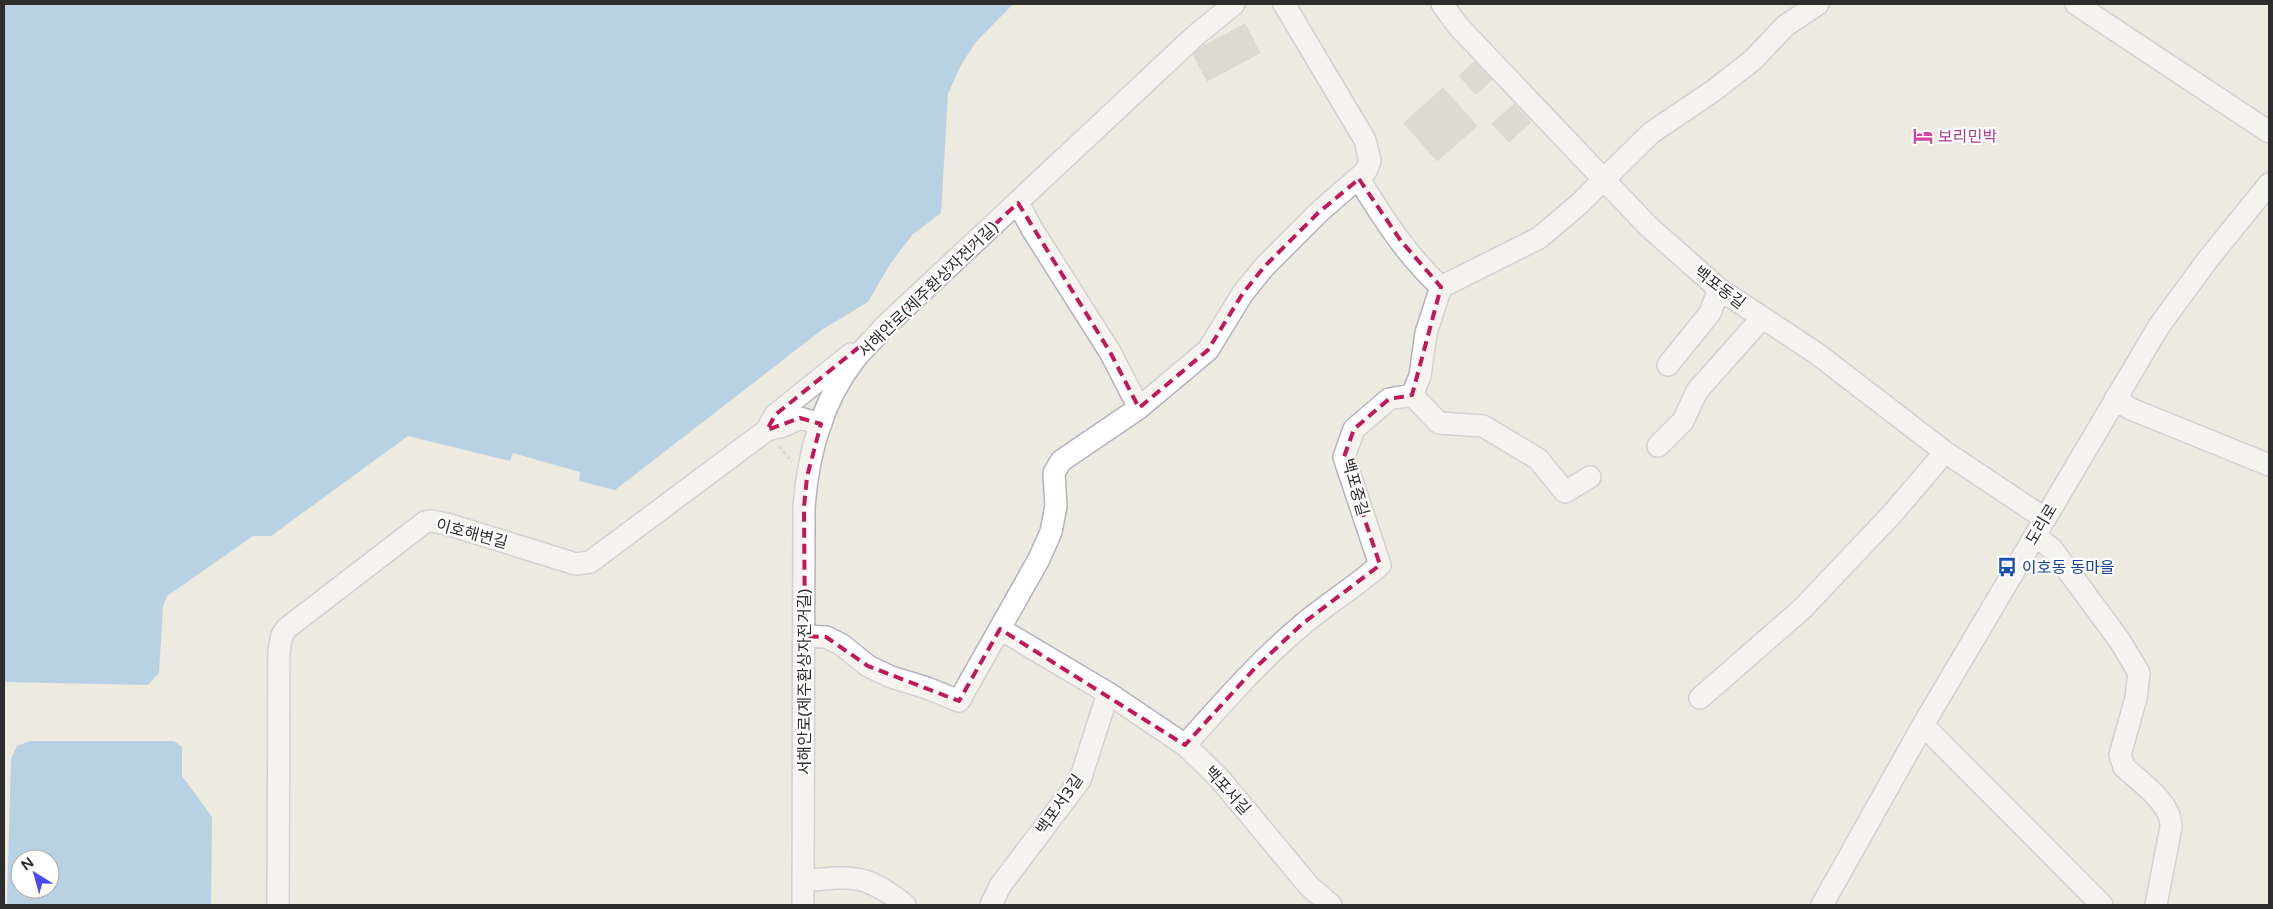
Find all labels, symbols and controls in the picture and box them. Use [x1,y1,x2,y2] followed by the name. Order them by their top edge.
[1912,125,1934,147] hotel icon: 보리민박
[1938,127,1997,147] place label: 보리민박
[855,218,1003,362] street label: 서해안로(제주환상자전거길)
[1690,262,1749,314] street label: 백포동길
[1337,456,1373,518] street label: 백포중길
[2022,500,2062,549] street label: 도리로
[434,515,510,553] street label: 이호해변길
[1996,556,2018,578] bus stop icon: 이호동 동마을
[2022,558,2114,578] place label: 이호동 동마을
[795,589,815,775] street label: 서해안로(제주환상자전거길)
[1200,762,1254,819] street label: 백포서길
[1032,771,1088,839] street label: 백포서3길
[10,849,60,899] north arrow
[18,854,37,874] text: N

